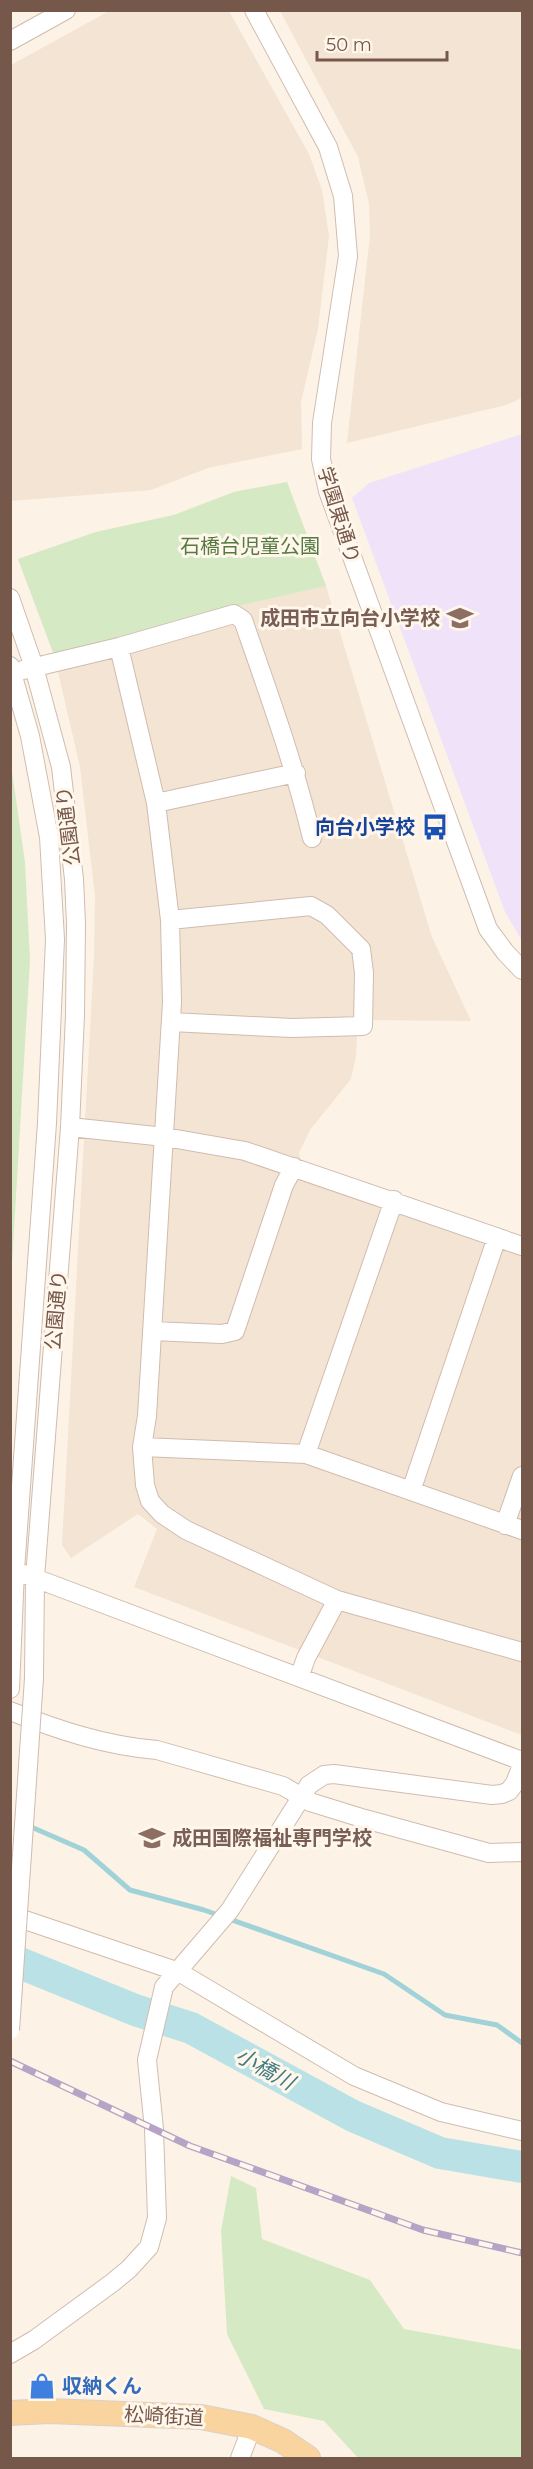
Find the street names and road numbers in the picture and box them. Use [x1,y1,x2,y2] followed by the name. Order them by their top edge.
[313,464,365,566] street label: 学園東通り
[51,785,85,867] street label: 公園通り
[41,1269,71,1351] street label: 公園通り
[123,2402,205,2430] street label: 松崎街道

